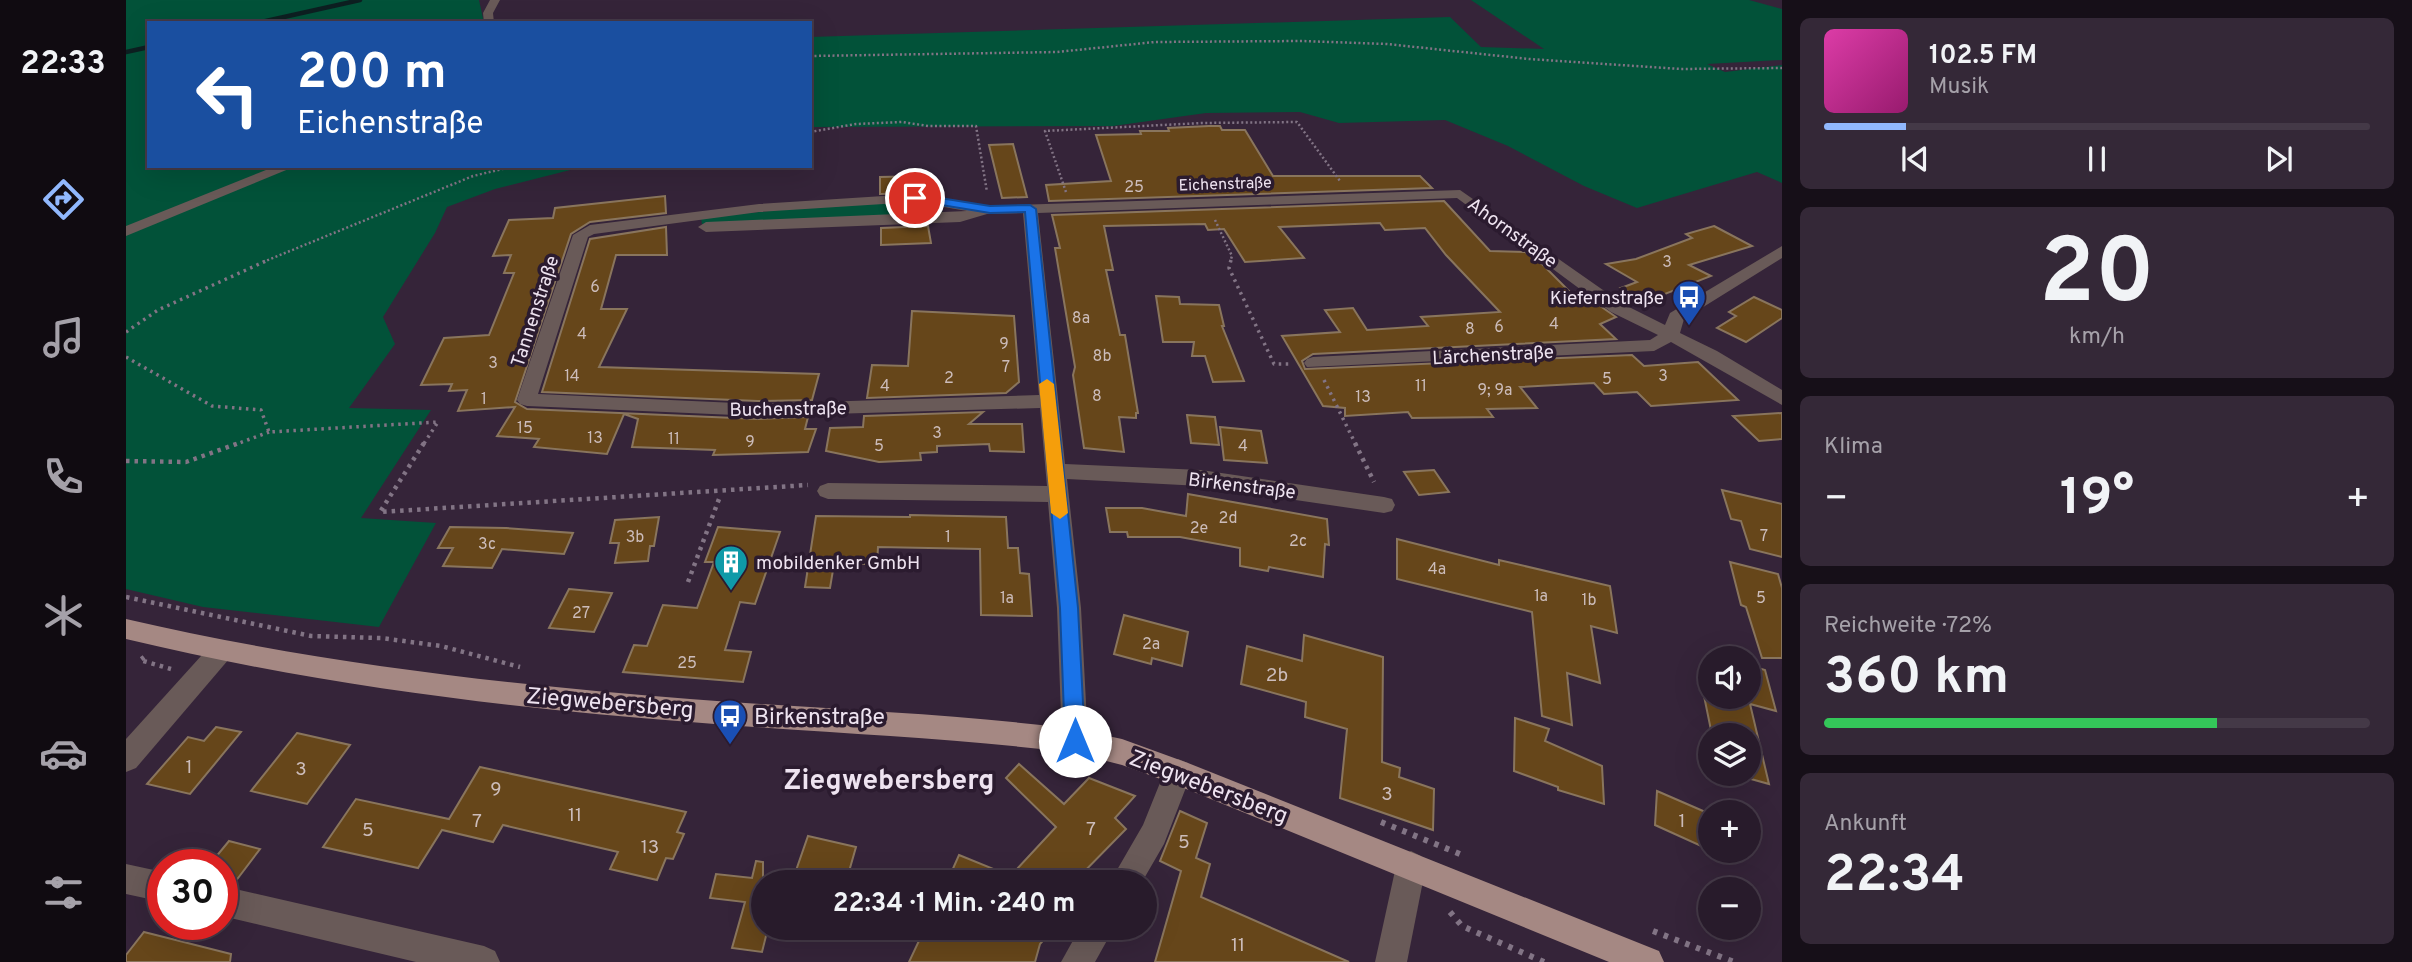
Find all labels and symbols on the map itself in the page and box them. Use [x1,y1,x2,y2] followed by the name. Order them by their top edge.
[885,168,945,228] pin
[1178,173,1272,197] street label: Eichenstraße
[1124,178,1144,198] house number: 25
[1462,193,1561,274] street label: Ahornstraße
[507,253,565,370] street label: Tannenstraße
[1662,253,1672,273] house number: 3
[590,278,600,298] house number: 6
[1670,278,1708,327] bus stop icon: Kiefernstraße
[1550,287,1664,311] place label: Kiefernstraße
[1072,309,1090,329] house number: 8a
[1549,315,1559,335] house number: 4
[1494,318,1504,338] house number: 6
[1465,320,1475,340] house number: 8
[577,325,587,345] house number: 4
[999,335,1009,355] house number: 9
[1432,341,1555,371] street label: Lärchenstraße
[1093,347,1111,367] house number: 8b
[488,354,498,374] house number: 3
[1002,358,1010,378] house number: 7
[564,367,580,387] house number: 14
[1658,367,1668,387] house number: 3
[944,369,954,389] house number: 2
[1602,370,1612,390] house number: 5
[880,377,890,397] house number: 4
[1415,377,1427,397] house number: 11
[1478,381,1512,401] house number: 9; 9a
[1092,387,1102,407] house number: 8
[1355,388,1371,408] house number: 13
[481,390,487,410] house number: 1
[729,397,847,423] street label: Buchenstraße
[517,419,533,439] house number: 15
[932,424,942,444] house number: 3
[587,429,603,449] house number: 13
[668,430,680,450] house number: 11
[745,433,755,453] house number: 9
[874,437,884,457] house number: 5
[1238,437,1248,457] house number: 4
[1187,468,1297,505] street label: Birkenstraße
[1219,509,1237,529] house number: 2d
[1190,519,1208,539] house number: 2e
[1760,527,1768,547] house number: 7
[626,528,644,548] house number: 3b
[945,528,951,548] house number: 1
[1289,532,1307,552] house number: 2c
[478,535,496,555] house number: 3c
[712,543,750,592] building icon: mobildenker GmbH
[756,552,920,576] place label: mobildenker GmbH
[1428,560,1446,580] house number: 4a
[1534,587,1548,607] house number: 1a
[1000,589,1014,609] house number: 1a
[1756,589,1766,609] house number: 5
[1582,591,1596,611] house number: 1b
[572,604,590,624] house number: 27
[1142,635,1160,655] house number: 2a
[677,654,697,674] house number: 25
[1266,664,1288,688] house number: 2b
[525,683,695,726] street label: Ziegwebersberg
[711,697,749,746] bus stop icon: Birkenstraße
[754,704,885,733] place label: Birkenstraße
[1038,704,1112,778] position arrow
[1125,745,1292,832] street label: Ziegwebersberg
[185,756,193,780] house number: 1
[295,758,307,782] house number: 3
[784,764,994,800] district label: Ziegwebersberg
[490,778,502,802] house number: 9
[1381,783,1393,807] house number: 3
[568,804,582,828] house number: 11
[472,810,482,834] house number: 7
[1678,810,1686,834] house number: 1
[1086,818,1096,842] house number: 7
[362,819,374,843] house number: 5
[1178,831,1190,855] house number: 5
[641,836,659,860] house number: 13
[147,849,238,940] speed limit sign: 30
[1231,934,1245,958] house number: 11

